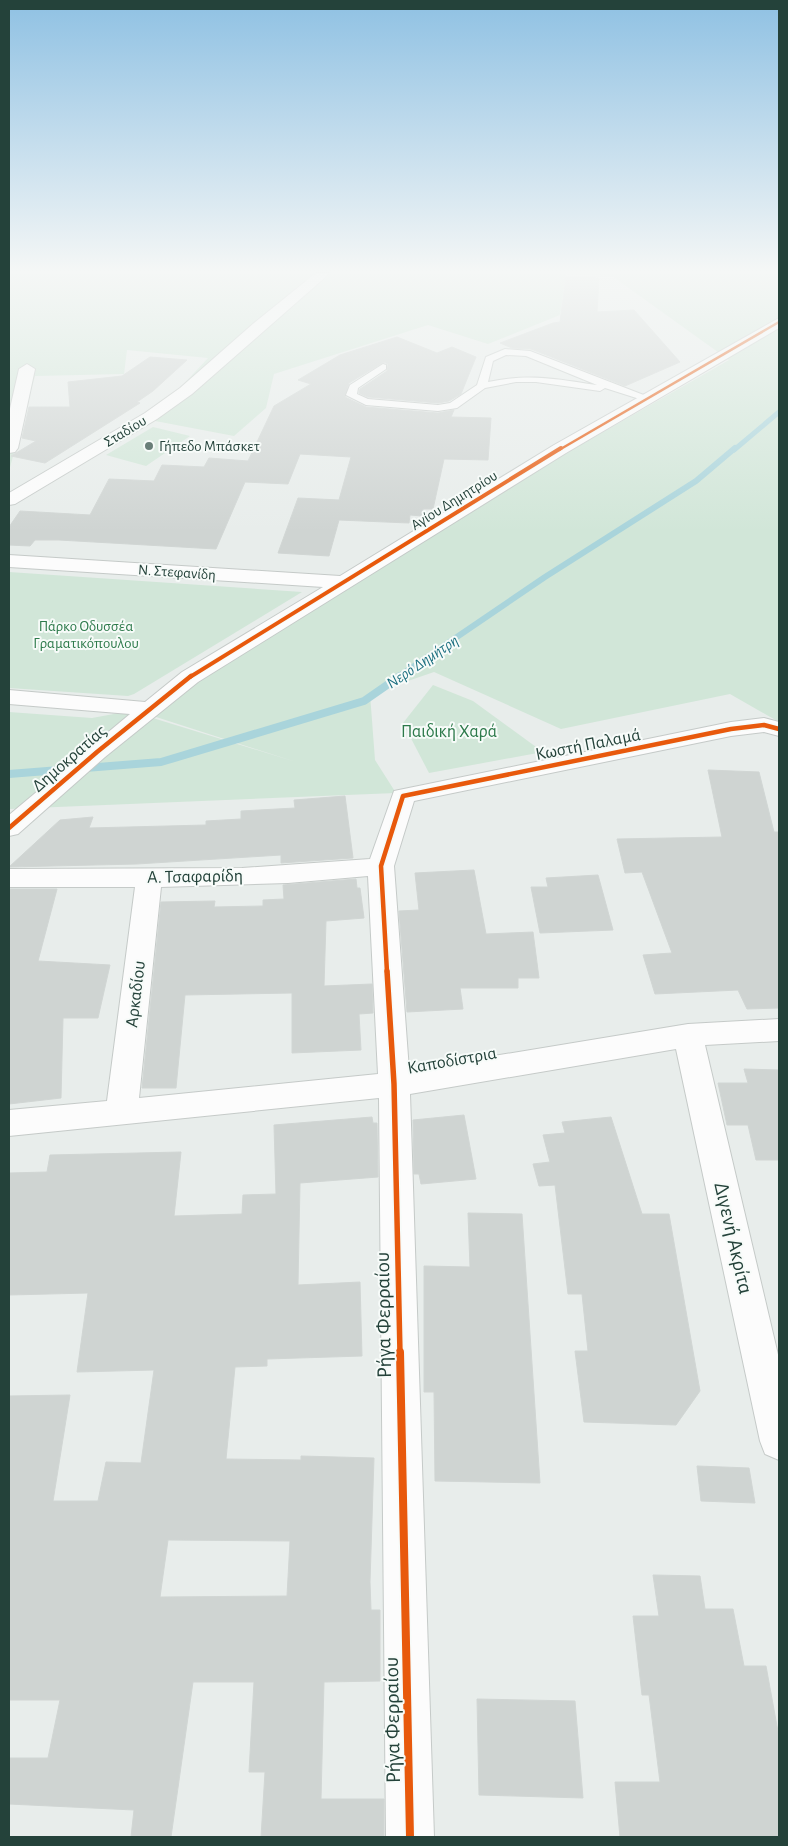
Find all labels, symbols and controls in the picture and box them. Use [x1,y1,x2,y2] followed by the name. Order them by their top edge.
[101,413,149,450] street label: Σταδίου
[159,439,260,454] place label: Γήπεδο Μπάσκετ
[143,440,155,452] marker: Γήπεδο Μπάσκετ
[408,468,500,533] street label: Αγίου Δημητρίου
[138,562,216,583] street label: Ν. Στεφανίδη
[33,619,139,651] park label: Πάρκο Οδυσσέα Γραματικόπουλου
[384,632,462,692] water label: Νερό Δημήτρη
[28,721,110,796] street label: Δημοκρατίας
[401,723,497,741] park label: Παιδική Χαρά
[534,726,642,764] street label: Κωστή Παλαμά
[147,866,243,887] street label: Α. Τσαφαρίδη
[122,960,149,1028] street label: Αρκαδίου
[406,1043,498,1078] street label: Καποδίστρια
[710,1180,757,1296] street label: Διγενή Ακρίτα
[372,1252,395,1378] street label: Ρήγα Φερραίου
[381,1657,404,1783] street label: Ρήγα Φερραίου

